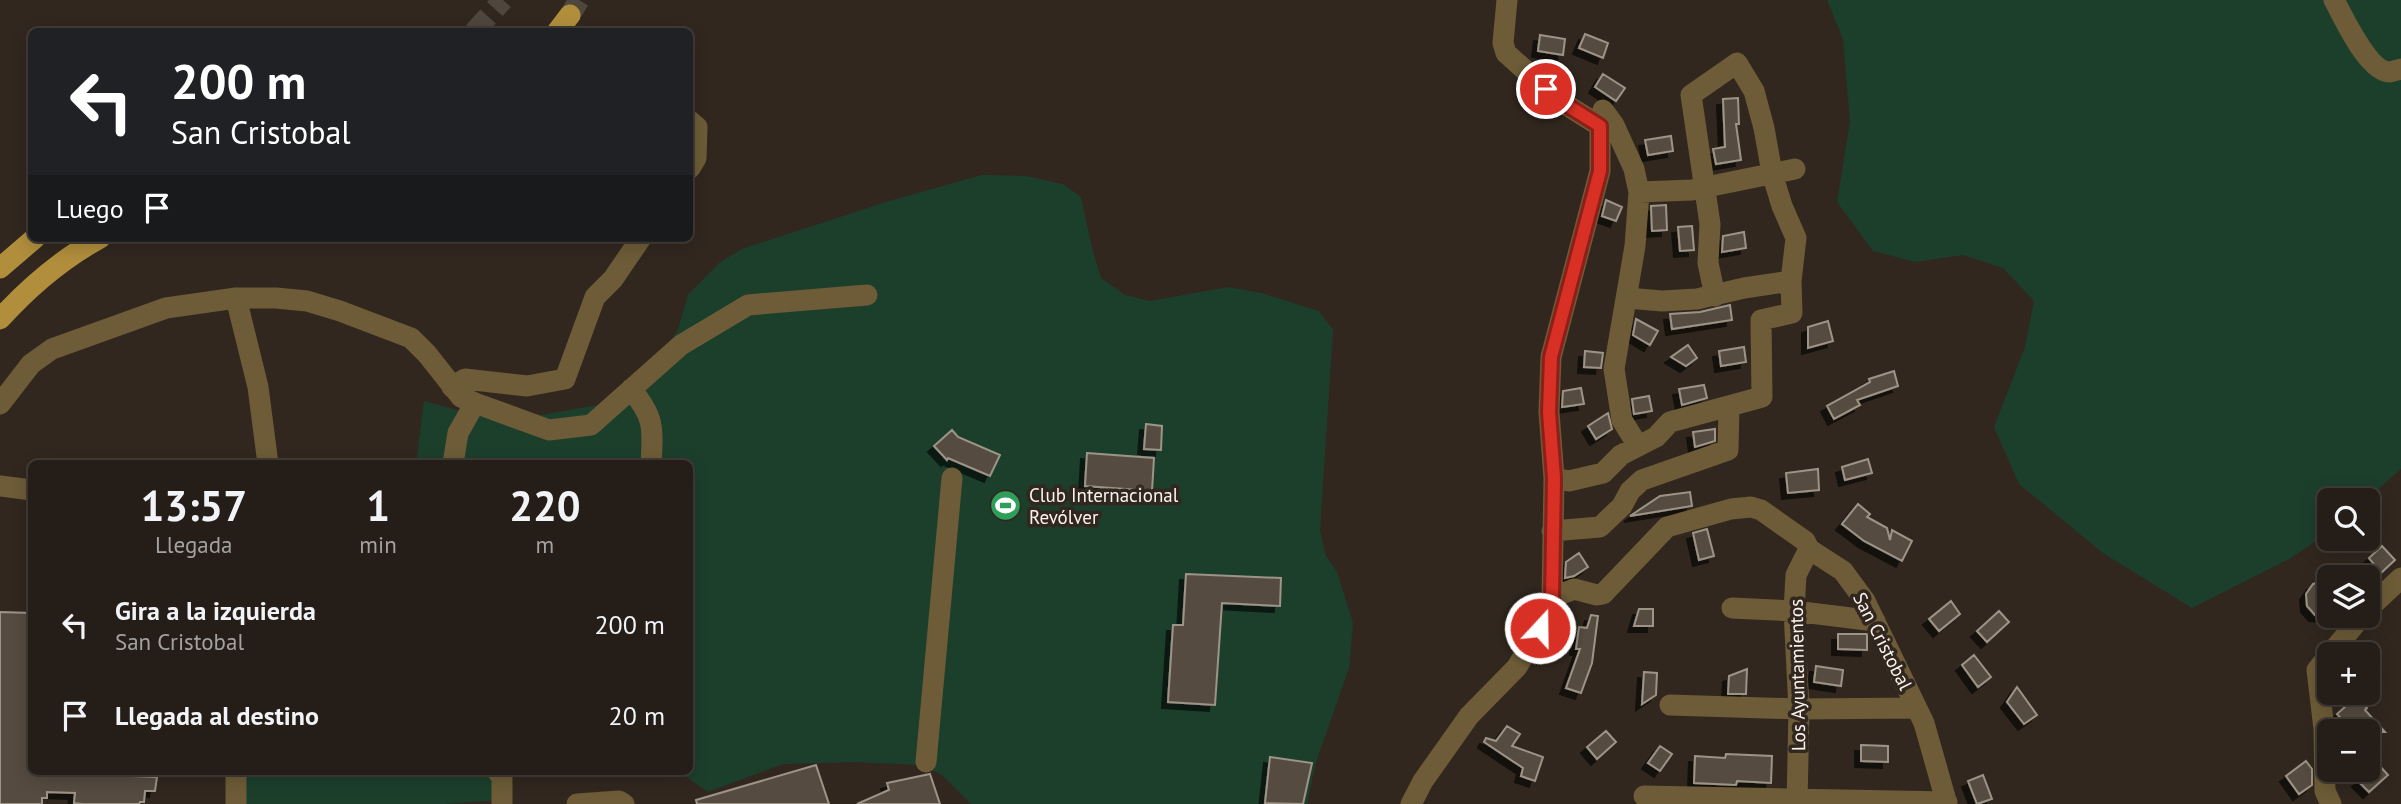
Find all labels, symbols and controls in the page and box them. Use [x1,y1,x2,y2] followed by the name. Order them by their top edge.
[171,49,306,113] text: 200 m
[56,56,147,147] icon: left
[1516,59,1576,119] pin
[1527,70,1565,108] icon: arrive
[171,111,351,153] text: San Cristobal
[138,189,176,227] icon: arrive
[56,192,124,225] text: Luego
[140,478,247,533] text: 13:57
[366,478,390,533] text: 1
[509,478,581,533] text: 220
[1029,483,1179,529] place label: Club Internacional Revólver
[2317,488,2380,782] map controls
[2317,488,2380,551] button: search
[989,489,1023,523] sports icon: Club Internacional Revólver
[155,530,232,559] text: Llegada
[359,530,397,559] text: min
[536,530,554,559] text: m
[2317,565,2380,628] button: layers
[1848,588,1918,694] street label: San Cristobal
[1503,591,1577,665] position arrow
[115,594,316,627] text: Gira a la izquierda
[1784,599,1810,751] street label: Los Ayuntamientos
[56,606,94,644] icon: left
[594,608,665,641] text: 200 m
[115,627,244,656] text: San Cristobal
[2317,642,2380,705] button: +
[56,697,94,735] icon: arrive
[115,699,319,732] text: Llegada al destino
[609,699,665,732] text: 20 m
[2317,719,2380,782] button: −

